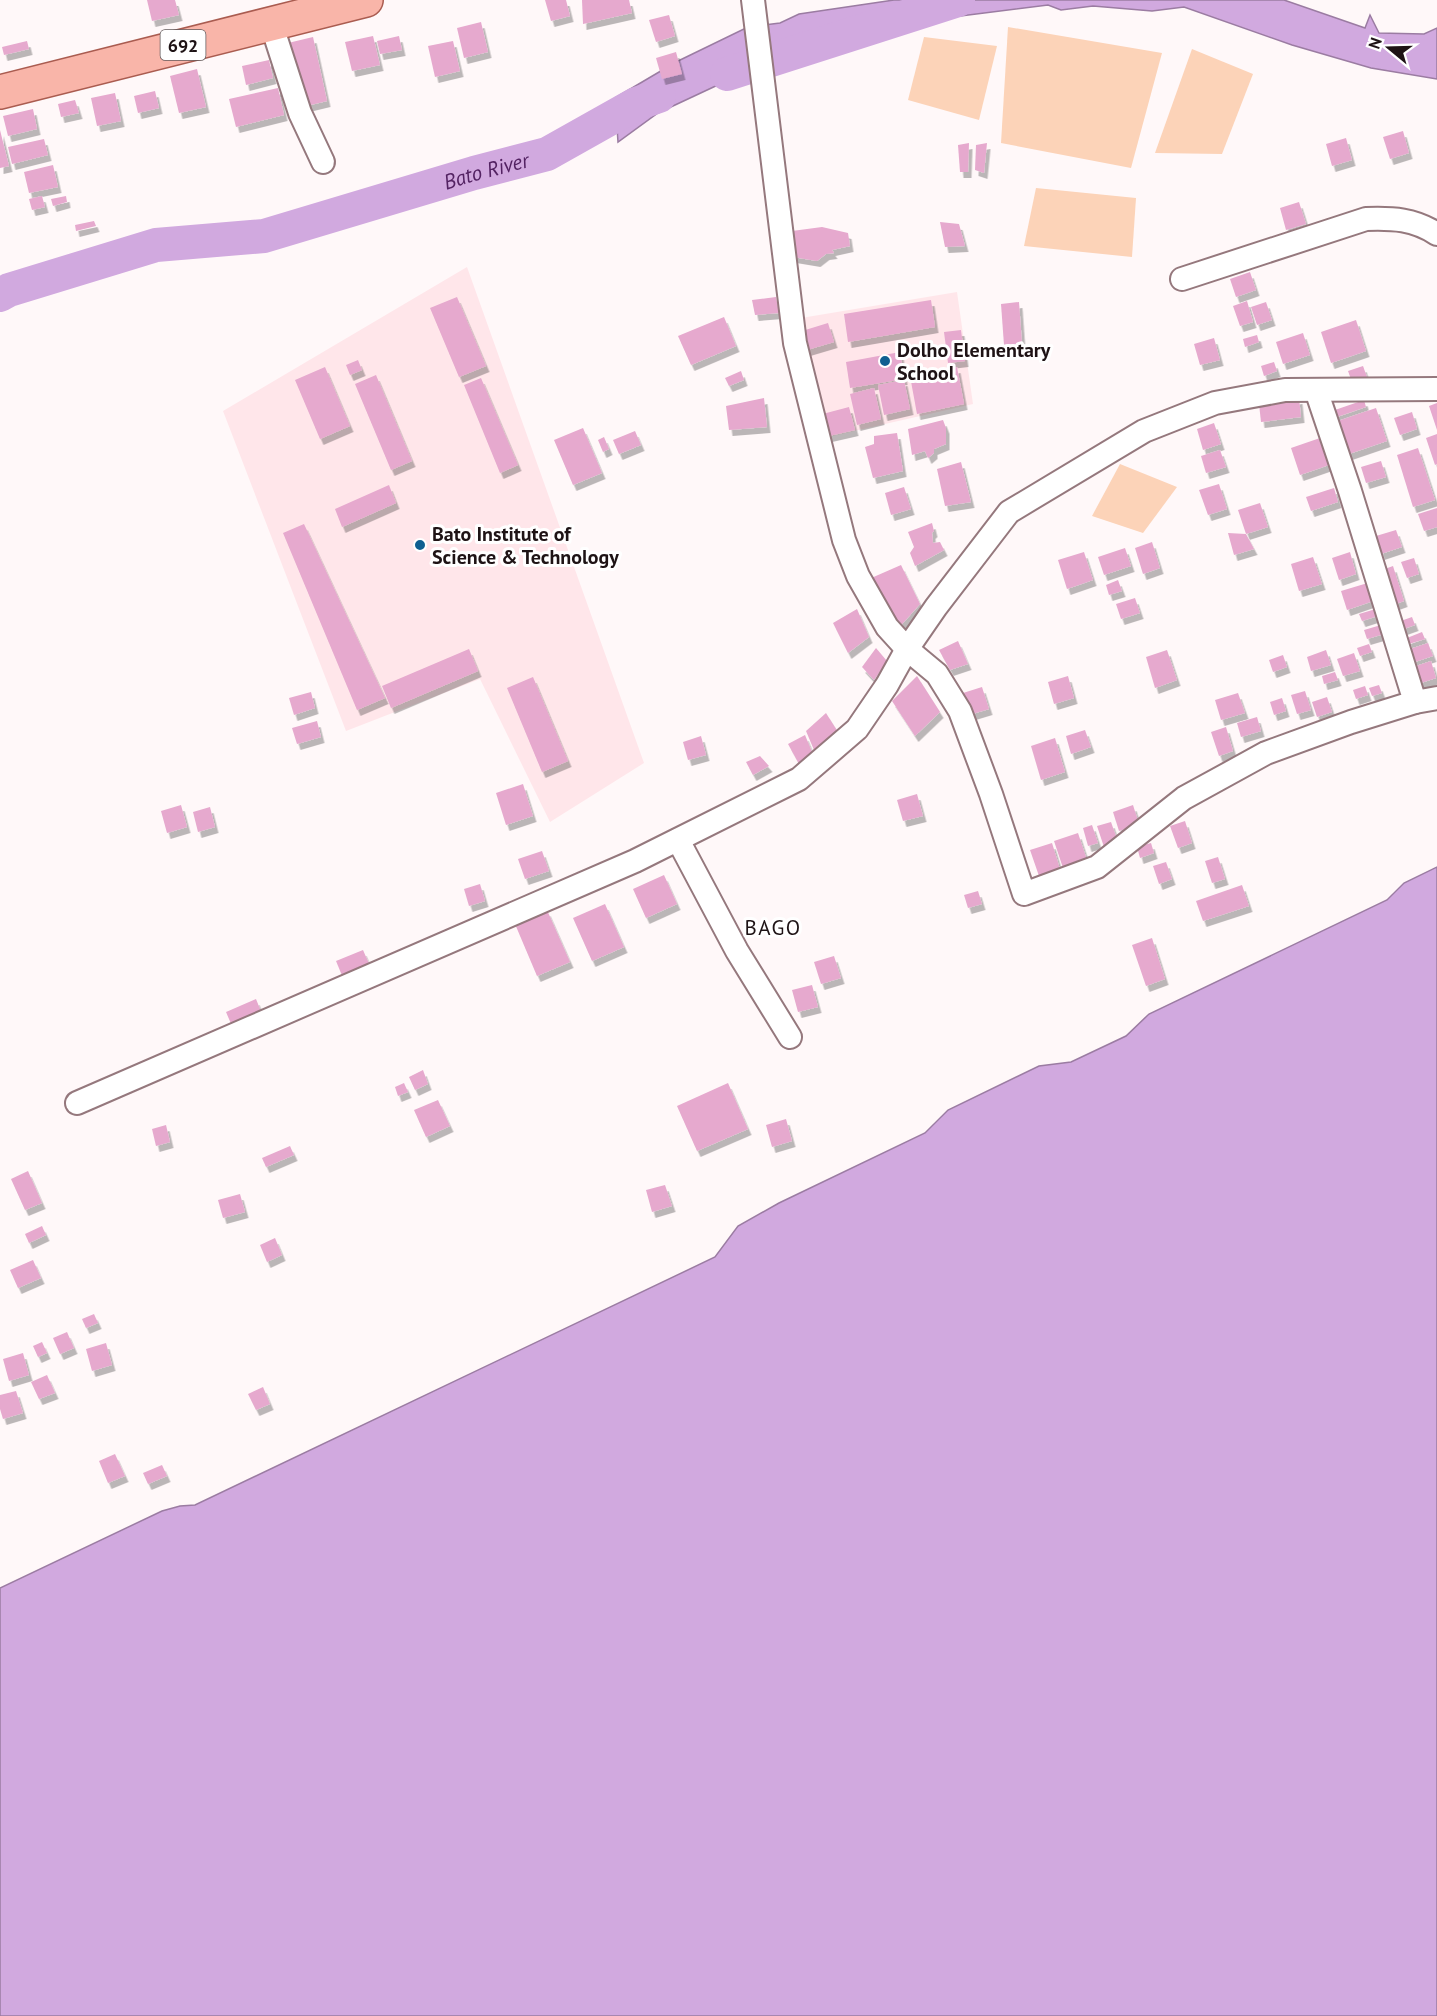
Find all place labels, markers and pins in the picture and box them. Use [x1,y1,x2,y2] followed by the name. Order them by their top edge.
[897,337,1051,386] place label: Dolho Elementary School
[878,354,892,368] marker: Dolho Elementary School
[432,521,619,570] place label: Bato Institute of Science & Technology
[413,538,427,552] marker: Bato Institute of Science & Technology

